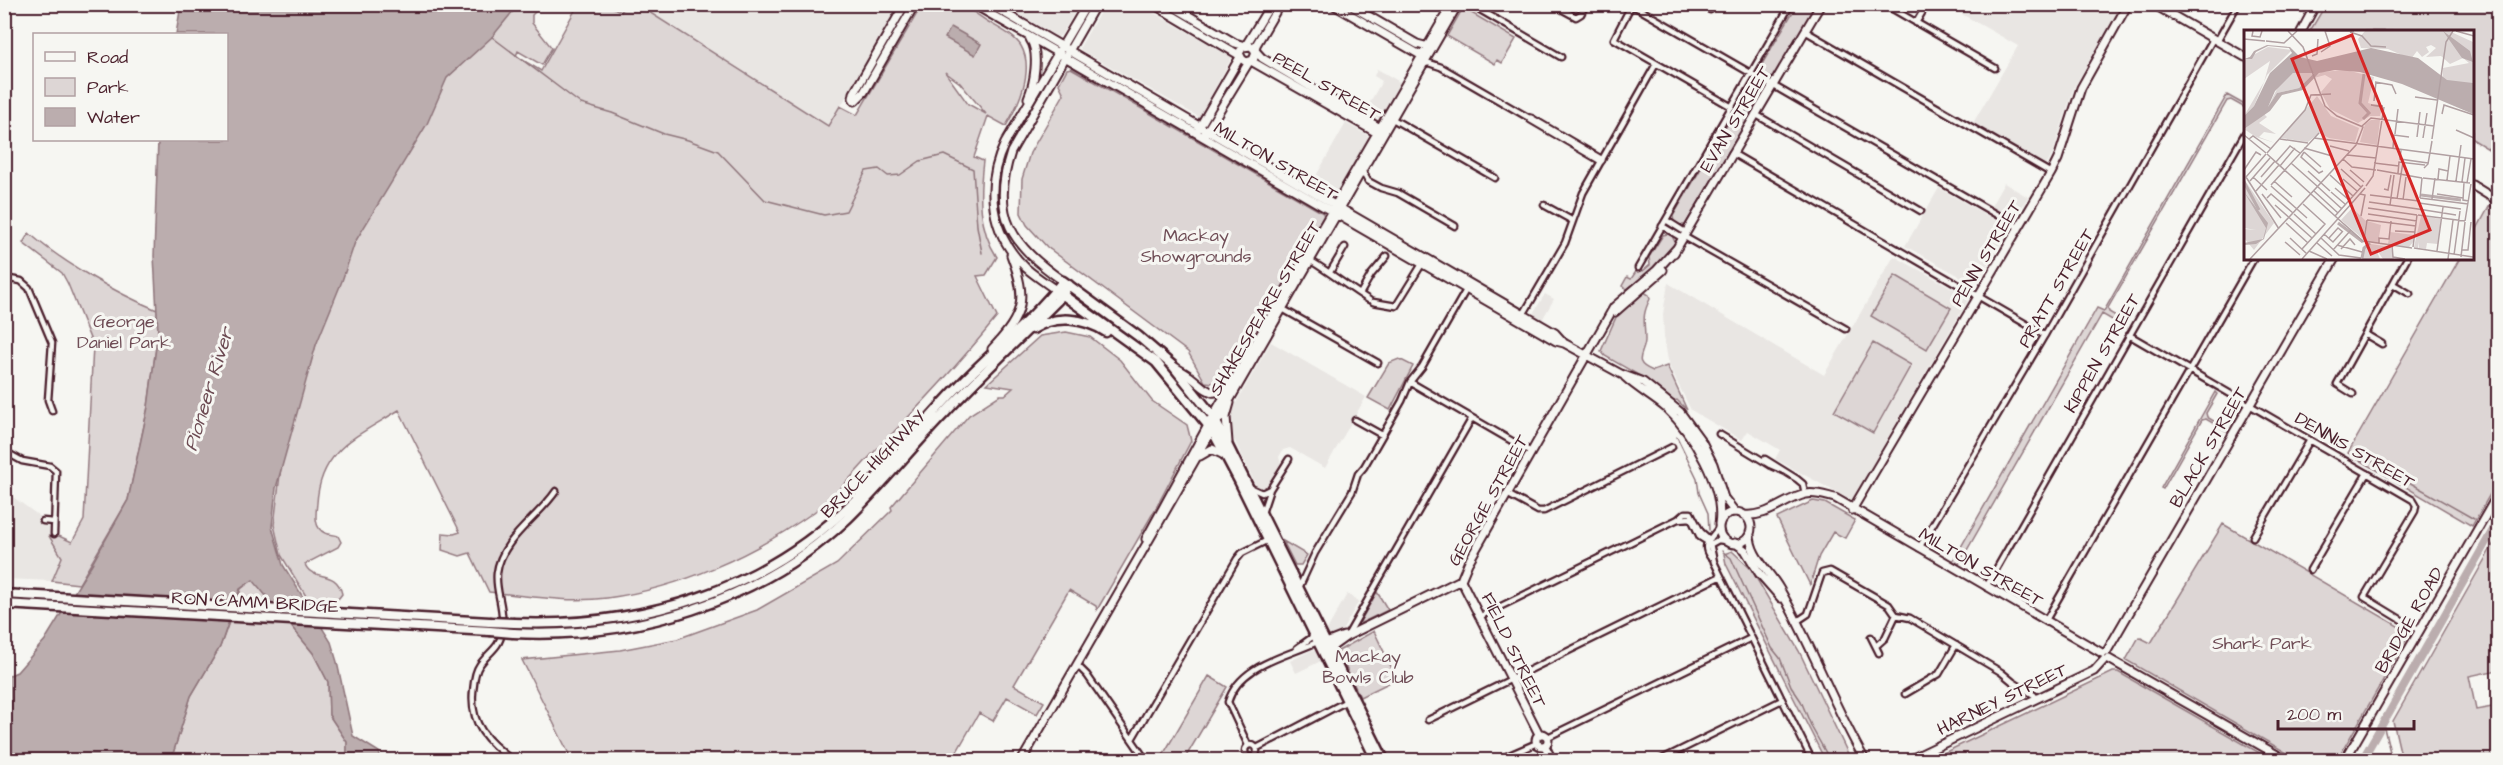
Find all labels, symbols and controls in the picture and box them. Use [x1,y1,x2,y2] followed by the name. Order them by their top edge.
[2244,30,2473,260] inset map
[33,33,228,141] legend
[87,45,128,70] text: Road
[1268,45,1386,128] street label: PEEL STREET
[1694,61,1777,177] street label: EVAN STREET
[87,75,129,100] text: Park
[87,105,140,130] text: Water
[1209,116,1343,208] street label: MILTON STREET
[1945,195,2028,311] street label: PENN STREET
[1203,216,1328,400] street label: SHAKESPEARE STREET
[1141,223,1251,270] park label: Mackay Showgrounds
[2012,223,2101,352] street label: PRATT STREET
[2058,288,2147,417] street label: KIPPEN STREET
[77,309,171,355] park label: George Daniel Park
[177,322,242,454] water label: Pioneer River
[2164,382,2254,512] street label: BLACK STREET
[815,405,932,524] street label: BRUCE HIGHWAY
[2290,406,2420,495] street label: DENNIS STREET
[1442,429,1535,570] street label: GEORGE STREET
[1914,522,2048,614] street label: MILTON STREET
[2369,562,2450,678] street label: BRIDGE ROAD
[171,586,340,619] street label: RON CAMM BRIDGE
[1475,588,1553,713] street label: FIELD STREET
[2212,631,2312,656] park label: Shark Park
[1322,644,1414,690] park label: Mackay Bowls Club
[1933,657,2072,742] street label: HARNEY STREET
[2278,693,2414,731] scale bar
[2287,702,2341,727] text: 200 m

